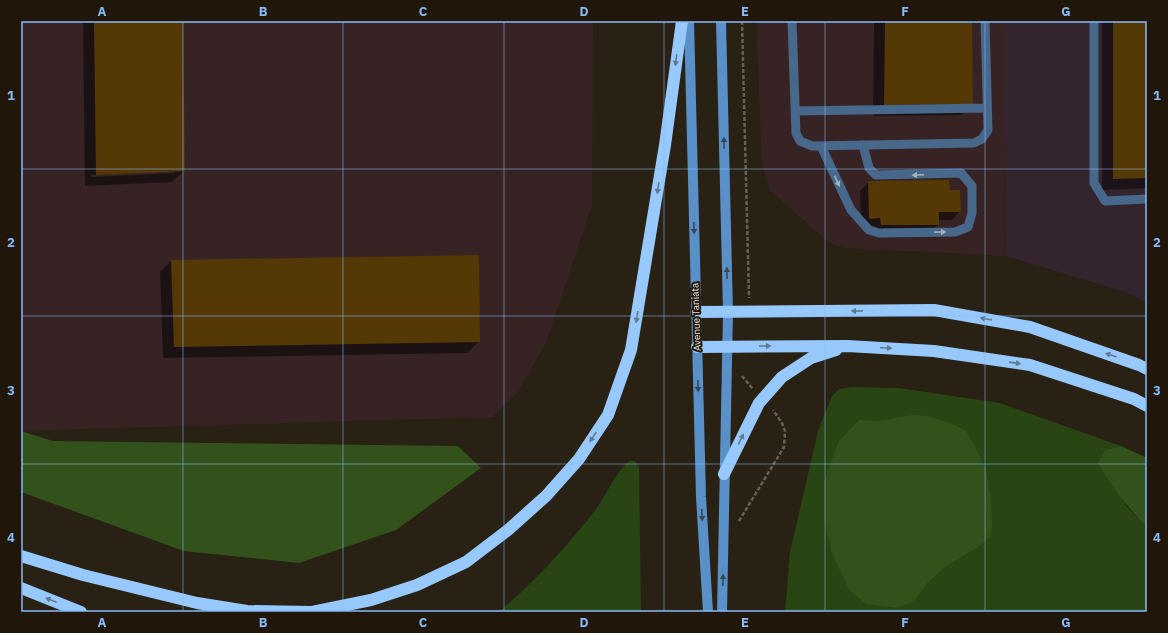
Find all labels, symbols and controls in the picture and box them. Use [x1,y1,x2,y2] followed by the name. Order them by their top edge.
[98,3,107,20] text: A
[259,3,268,20] text: B
[419,3,428,20] text: C
[579,3,589,20] text: D
[741,3,749,20] text: E
[901,3,909,20] text: F
[1061,3,1071,20] text: G
[673,53,679,66] one-way arrow
[7,87,15,104] text: 1
[1153,87,1161,104] text: 1
[721,136,727,149] one-way arrow
[912,171,924,178] one-way arrow
[834,176,840,187] one-way arrow
[655,182,661,194] one-way arrow
[691,222,697,235] one-way arrow
[934,229,947,235] one-way arrow
[7,234,15,251] text: 2
[1153,234,1161,251] text: 2
[724,266,730,279] one-way arrow
[688,282,704,351] street label: Avenue Taniata
[850,308,863,314] one-way arrow
[634,310,640,323] one-way arrow
[980,316,992,322] one-way arrow
[759,343,772,349] one-way arrow
[880,345,892,352] one-way arrow
[1104,352,1116,358] one-way arrow
[1009,360,1021,366] one-way arrow
[695,380,701,393] one-way arrow
[7,382,15,399] text: 3
[1153,382,1161,399] text: 3
[589,432,597,443] one-way arrow
[738,433,745,444] one-way arrow
[699,509,705,522] one-way arrow
[7,529,15,546] text: 4
[1153,529,1161,546] text: 4
[720,573,726,586] one-way arrow
[44,597,56,603] one-way arrow
[98,614,107,631] text: A
[259,614,268,631] text: B
[419,614,428,631] text: C
[579,614,589,631] text: D
[741,614,749,631] text: E
[901,614,909,631] text: F
[1061,614,1071,631] text: G

